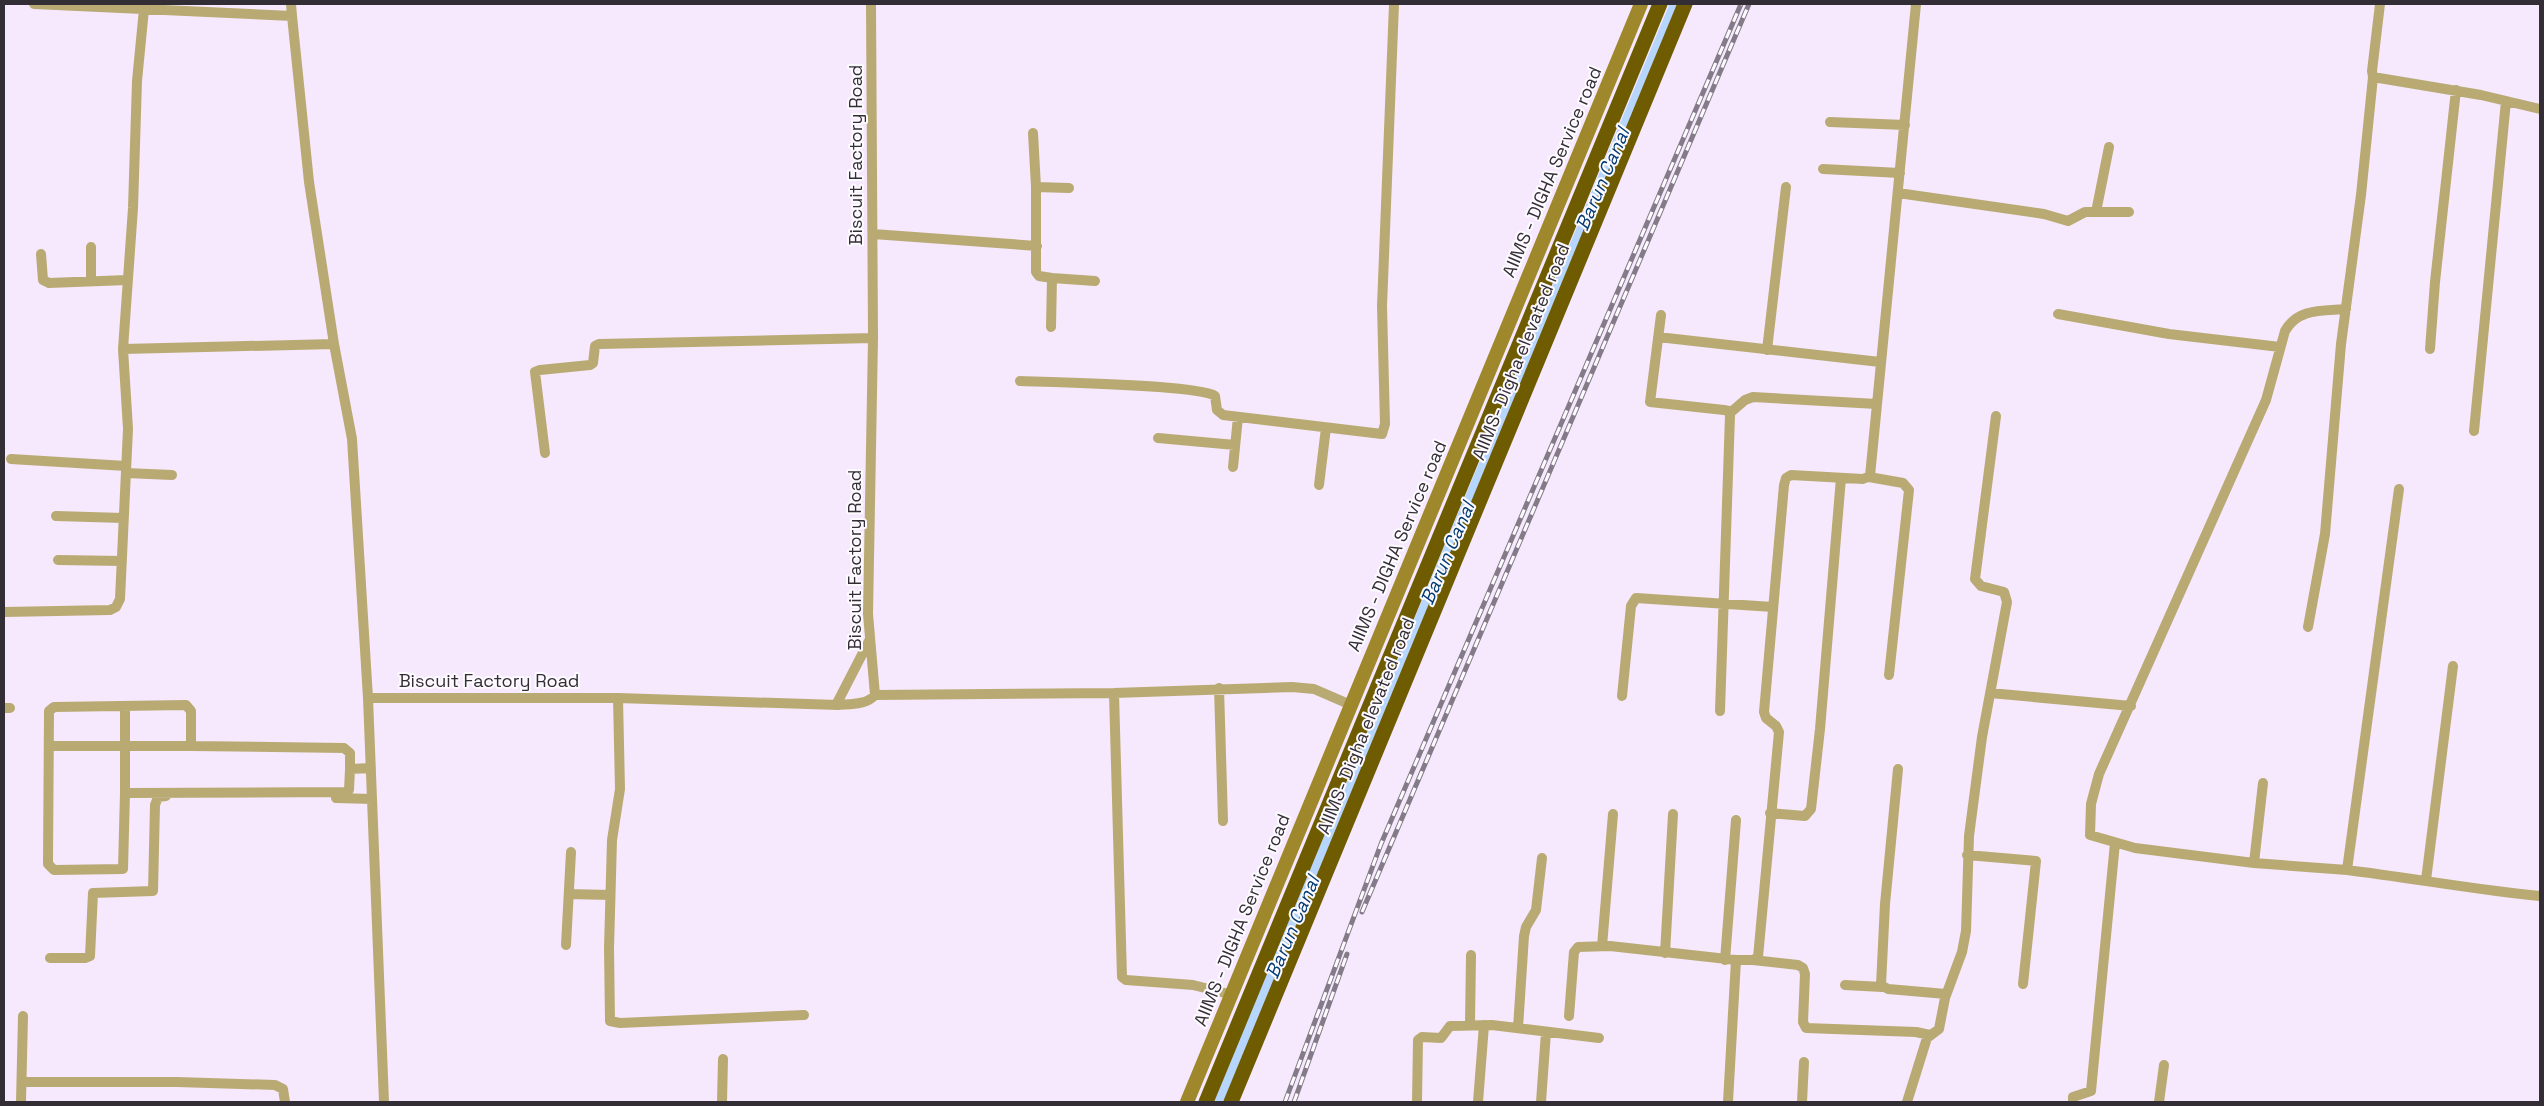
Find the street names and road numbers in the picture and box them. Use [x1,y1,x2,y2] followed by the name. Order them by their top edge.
[1497,63,1606,281] street label: AIIMS - DIGHA Service road
[844,65,867,245] street label: Biscuit Factory Road
[1466,240,1575,463] street label: AIIMS- Digha elevated road
[1342,437,1451,655] street label: AIIMS - DIGHA Service road
[843,470,866,650] street label: Biscuit Factory Road
[1311,614,1420,837] street label: AIIMS- Digha elevated road
[399,669,579,692] street label: Biscuit Factory Road
[1188,810,1295,1029] street label: AIIMS - DIGHA Service road

